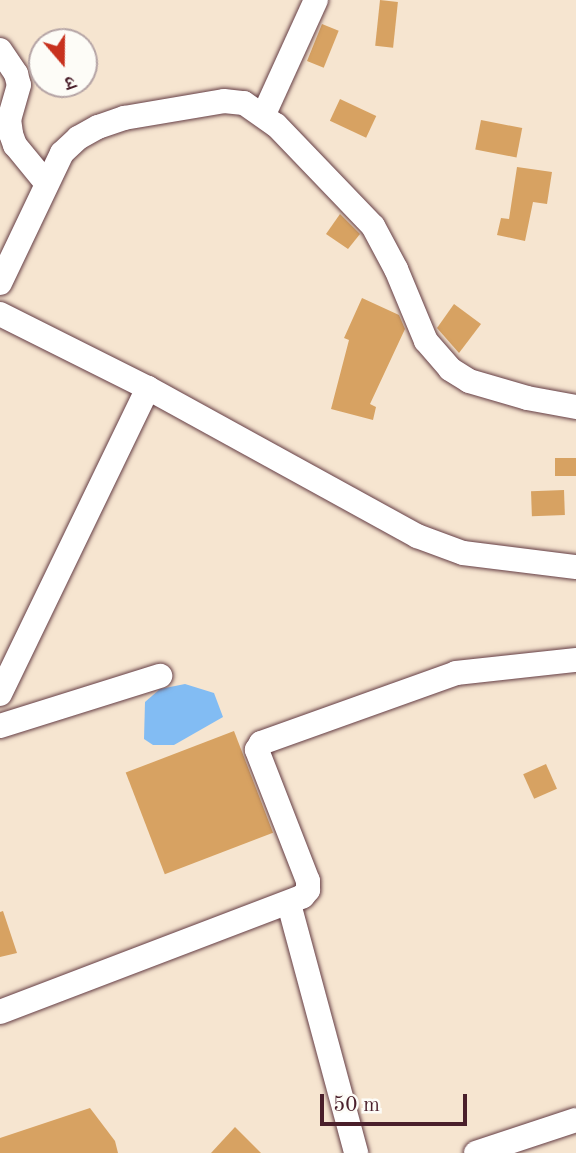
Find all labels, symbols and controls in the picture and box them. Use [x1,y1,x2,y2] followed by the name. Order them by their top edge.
[28,28,98,98] north arrow
[62,71,77,92] text: उ
[324,1080,471,1124] scale bar
[333,1095,380,1116] text: 50 m

